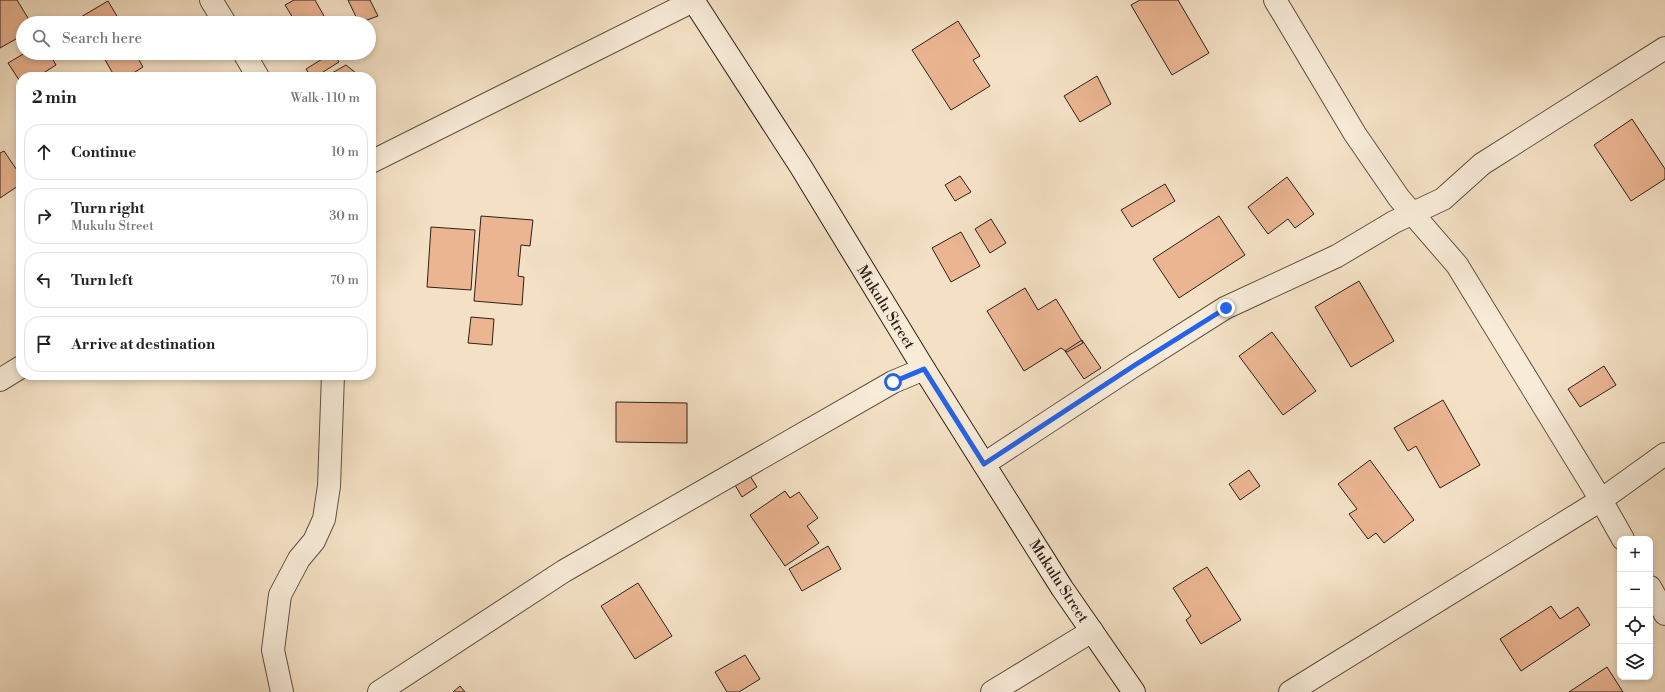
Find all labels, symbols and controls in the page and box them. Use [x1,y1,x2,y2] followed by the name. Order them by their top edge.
[16,16,376,60] search box
[30,27,52,49] icon: search
[62,29,142,48] text: Search here
[32,87,77,109] text: 2 min
[290,90,360,106] text: Walk · 110 m
[33,141,55,163] icon: ahead
[71,143,136,162] text: Continue
[331,144,359,160] text: 10 m
[71,199,145,218] text: Turn right
[33,205,55,227] icon: right
[329,208,359,224] text: 30 m
[71,218,154,234] text: Mukulu Street
[852,262,919,353] street label: Mukulu Street
[33,269,55,291] icon: left
[71,271,133,290] text: Turn left
[330,272,359,288] text: 70 m
[1217,299,1235,317] route end
[33,333,55,355] icon: arrive
[71,335,215,354] text: Arrive at destination
[884,373,902,391] route start
[1025,536,1093,627] street label: Mukulu Street
[1617,536,1653,680] map controls
[1617,536,1653,572] button: +
[1617,572,1653,608] button: −
[1617,608,1653,644] button: locate
[1617,644,1653,680] button: layers

